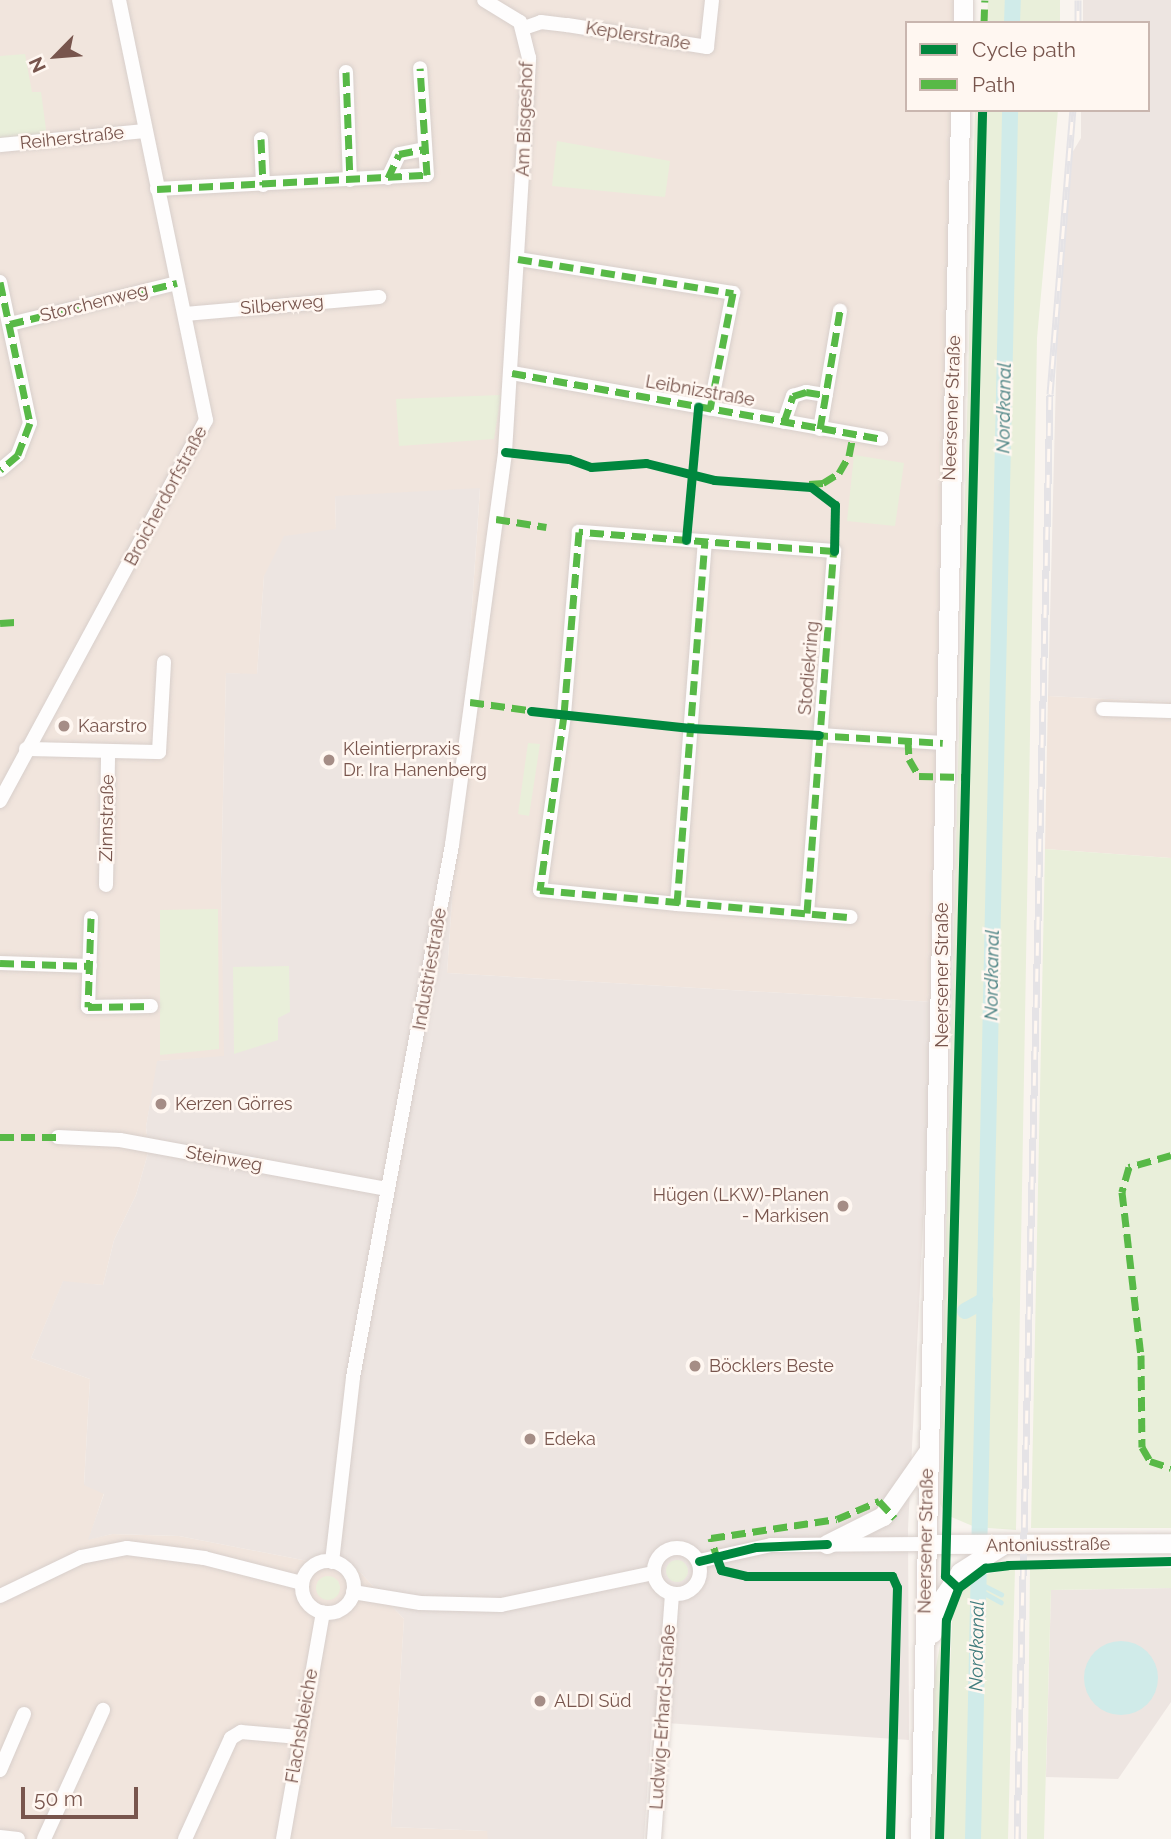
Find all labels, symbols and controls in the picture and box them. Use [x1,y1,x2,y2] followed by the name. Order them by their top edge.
[584,17,692,55] street label: Keplerstraße
[21,21,91,91] north arrow
[905,21,1150,112] legend
[972,37,1076,62] text: Cycle path
[24,54,50,76] text: N
[512,61,538,177] street label: Am Bisgeshof
[972,72,1016,97] text: Path
[19,122,125,154] street label: Reiherstraße
[38,279,150,327] street label: Storchenweg
[239,291,325,319] street label: Silberweg
[939,335,965,481] street label: Neersener Straße
[992,362,1016,454] water label: Nordkanal
[644,371,756,411] street label: Leibnizstraße
[120,422,212,570] street label: Broicherdorfstraße
[794,620,824,716] street label: Stodiekring
[78,715,147,737] place label: Kaarstro
[56,718,72,734] marker: Kaarstro
[343,739,487,782] place label: Kleintierpraxis Dr. Ira Hanenberg
[321,752,337,768] marker: Kleintierpraxis Dr. Ira Hanenberg
[95,774,119,862] street label: Zinnstraße
[931,902,953,1048] street label: Neersener Straße
[409,906,451,1032] street label: Industriestraße
[980,929,1004,1021] water label: Nordkanal
[175,1093,292,1115] place label: Kerzen Görres
[153,1096,169,1112] marker: Kerzen Görres
[184,1142,264,1176] street label: Steinweg
[653,1185,829,1228] place label: Hügen (LKW)-Planen - Markisen
[835,1198,851,1214] marker: Hügen (LKW)-Planen - Markisen
[709,1355,834,1377] place label: Böcklers Beste
[687,1358,703,1374] marker: Böcklers Beste
[544,1428,596,1450] place label: Edeka
[522,1431,538,1447] marker: Edeka
[914,1468,938,1614] street label: Neersener Straße
[986,1533,1110,1557] street label: Antoniusstraße
[965,1600,989,1692] water label: Nordkanal
[646,1624,680,1810] street label: Ludwig-Erhard-Straße
[281,1667,323,1785] street label: Flachsbleiche
[554,1690,631,1712] place label: ALDI Süd
[532,1693,548,1709] marker: ALDI Süd
[24,1772,142,1816] scale bar
[34,1786,83,1811] text: 50 m

